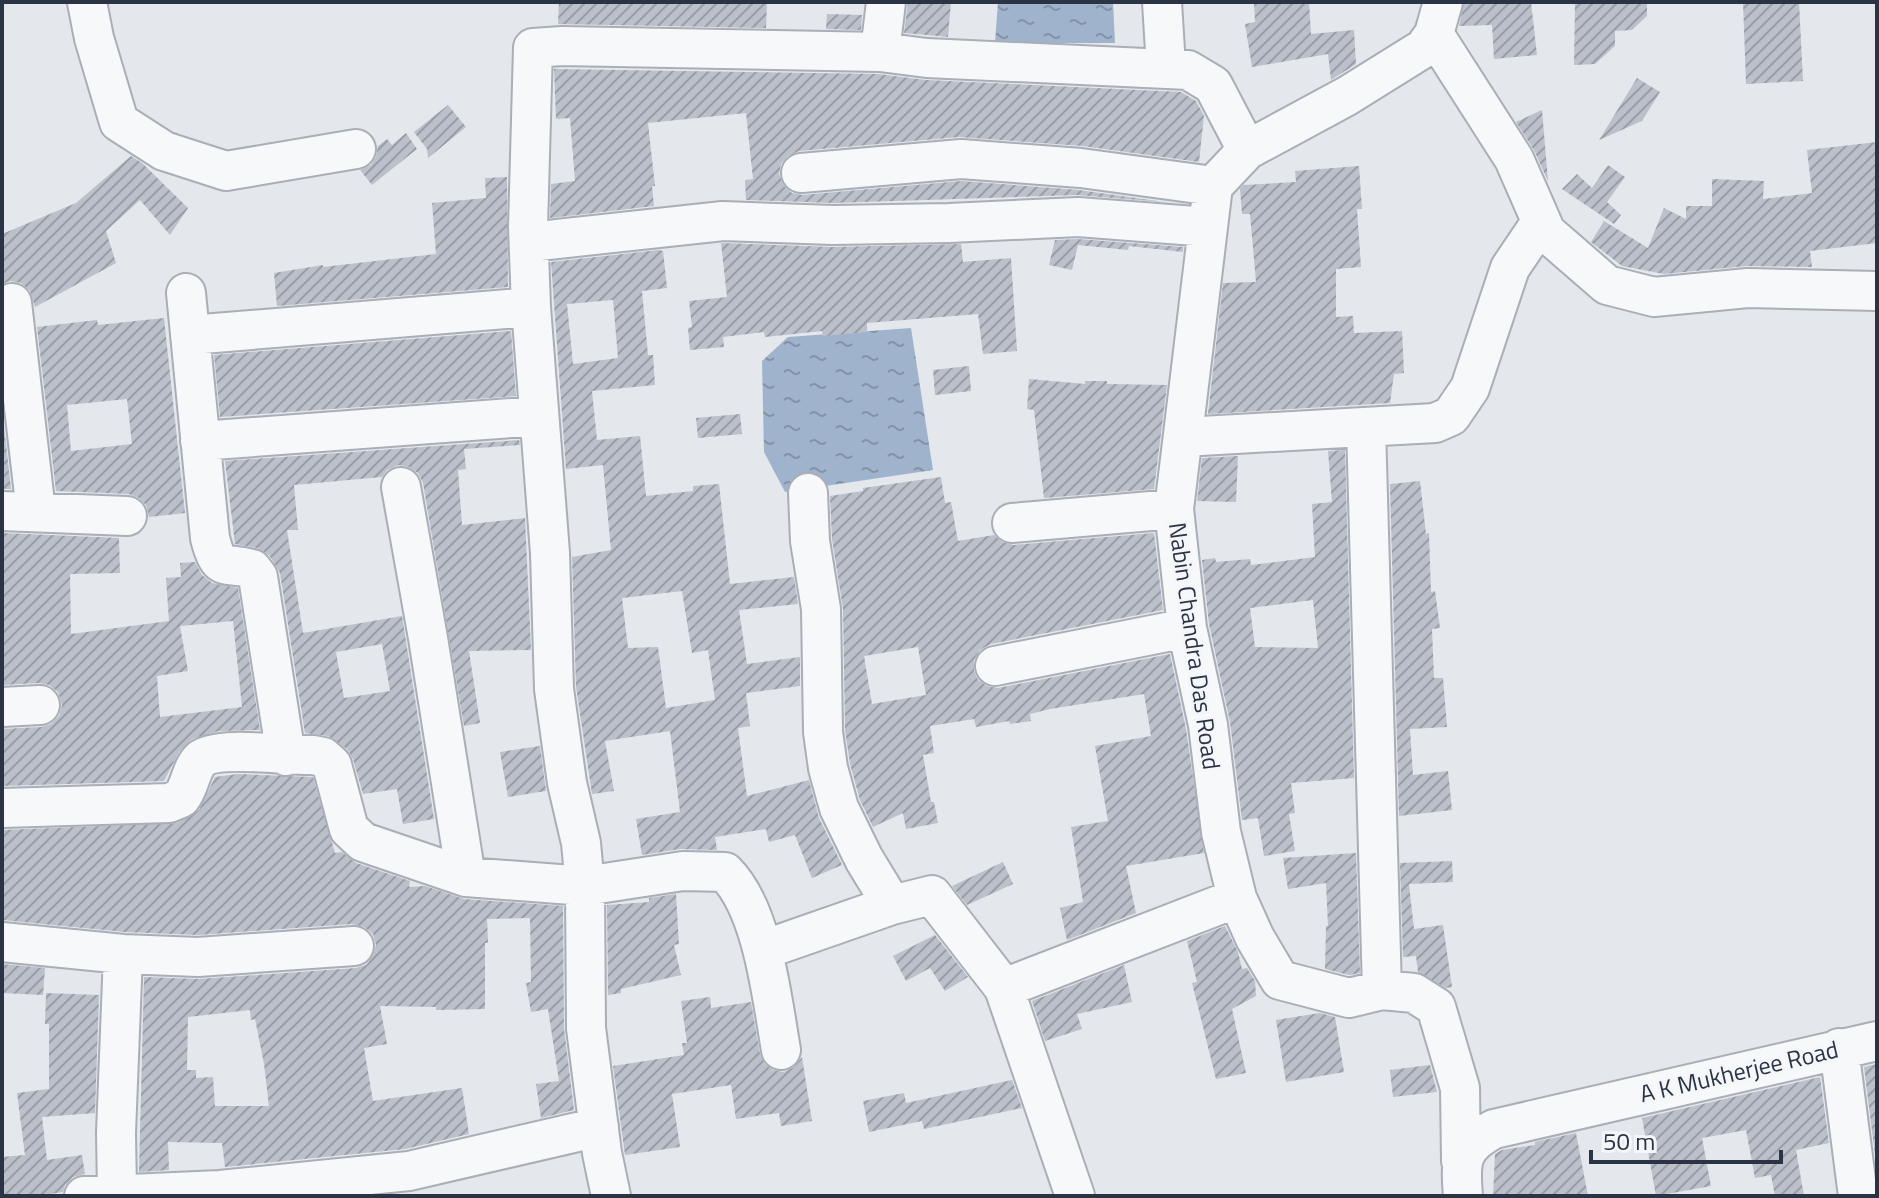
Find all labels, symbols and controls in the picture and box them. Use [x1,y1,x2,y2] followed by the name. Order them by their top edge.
[1160,520,1230,772] street label: Nabin Chandra Das Road
[1636,1031,1842,1111] street label: A K Mukherjee Road
[1591,1114,1781,1164] scale bar
[1603,1123,1655,1159] text: 50 m

